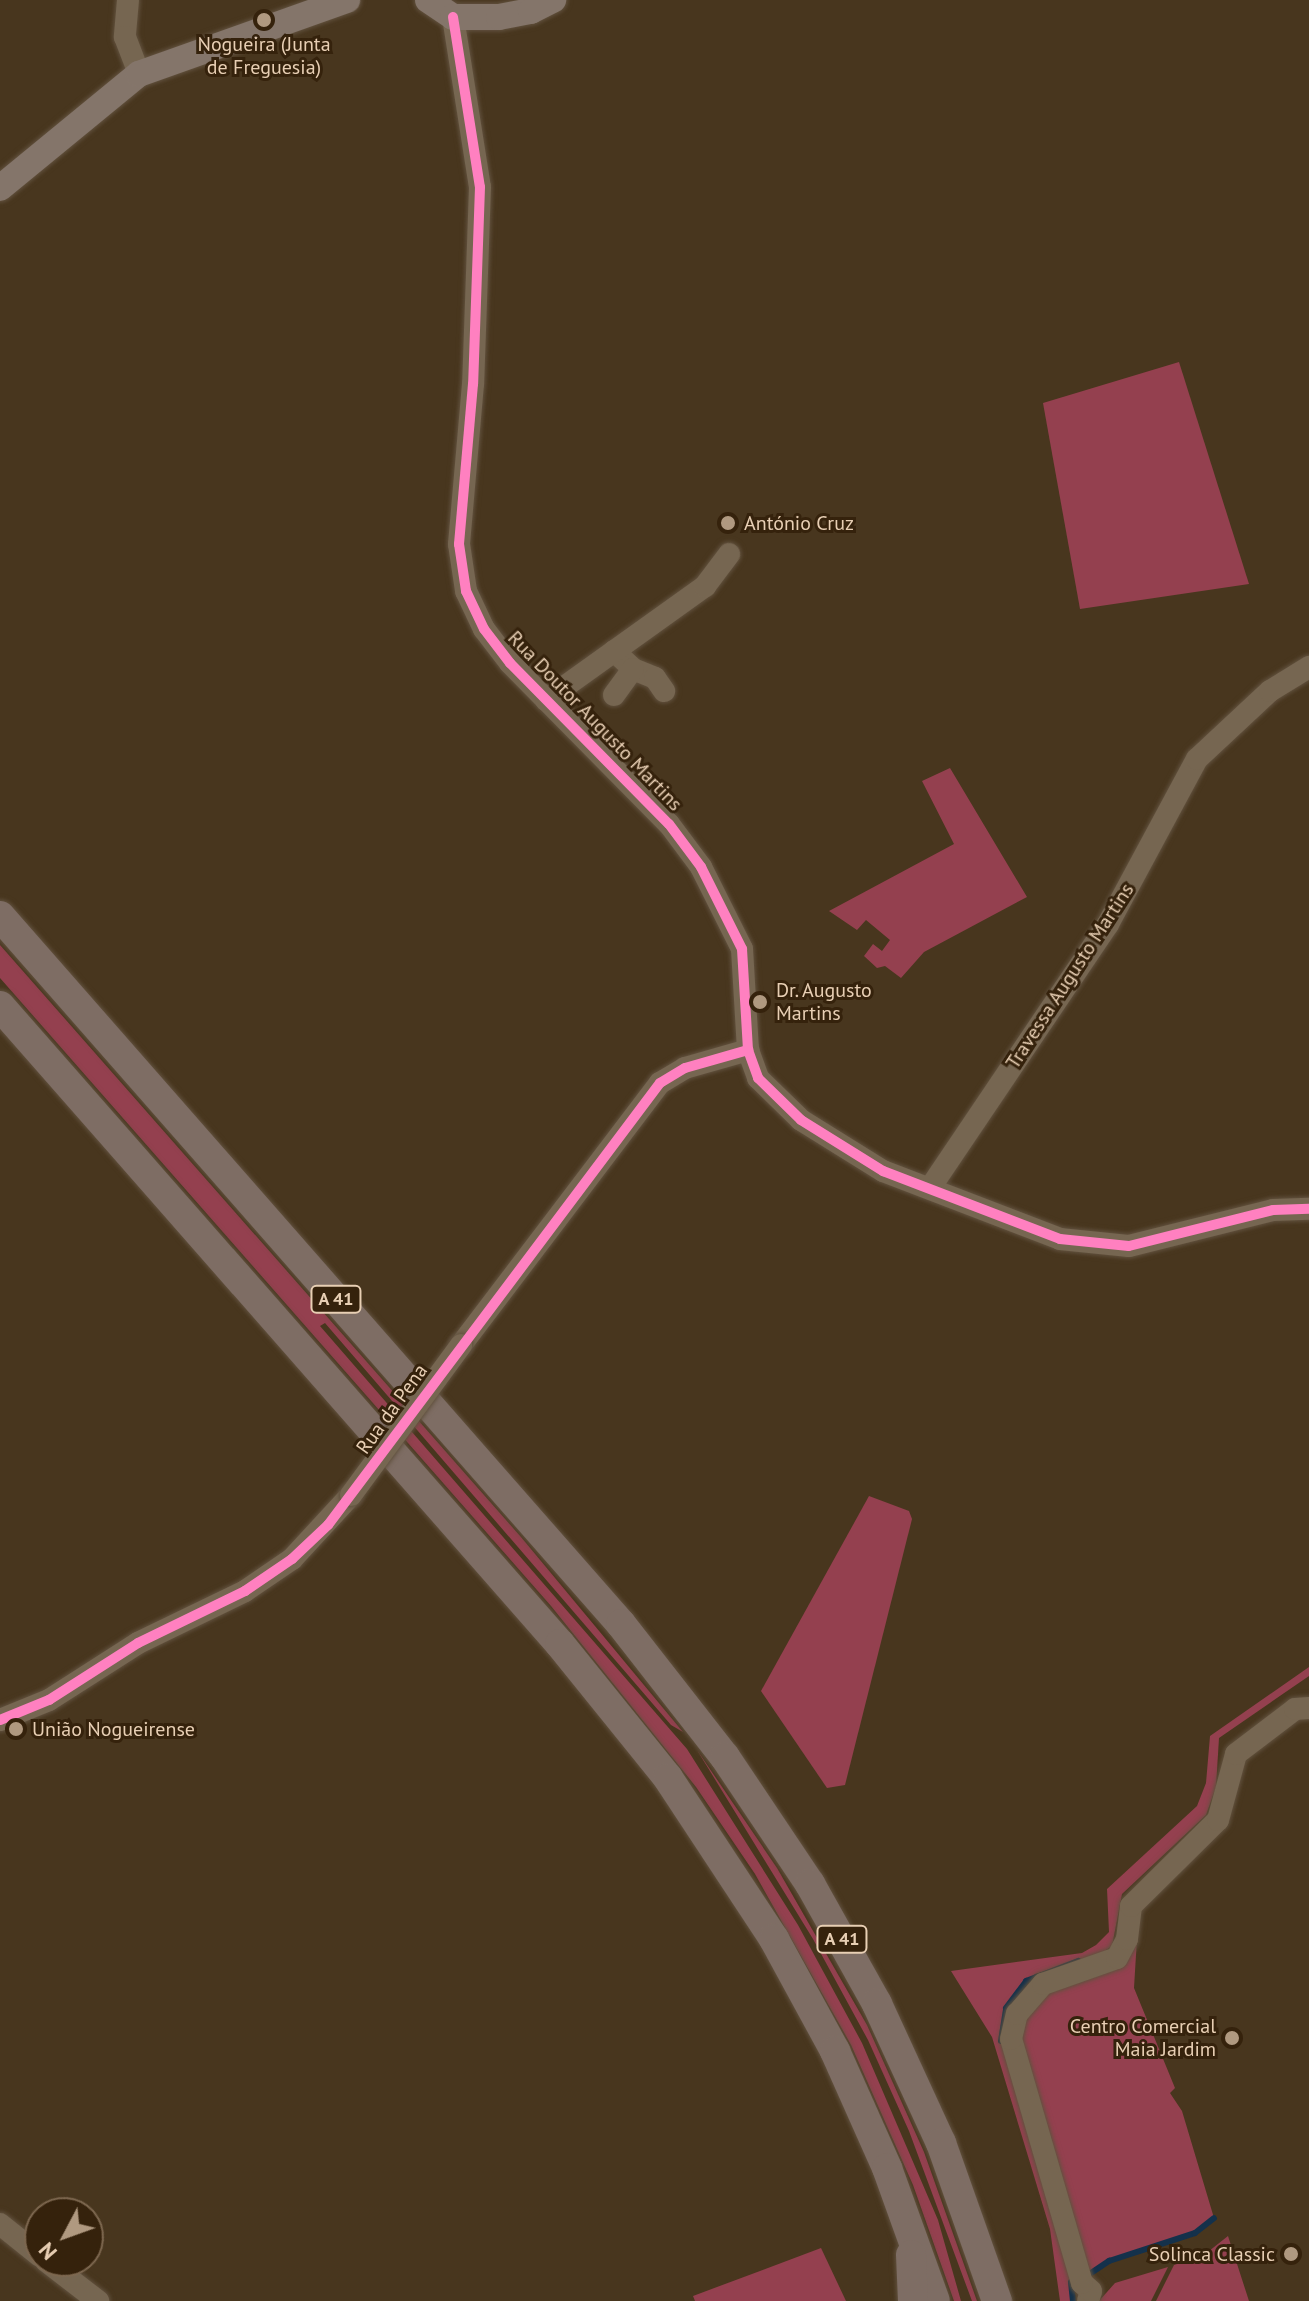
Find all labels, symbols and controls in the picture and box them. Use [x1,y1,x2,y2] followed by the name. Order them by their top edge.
[255,11,273,29] marker: Nogueira (Junta de Freguesia)
[197,32,331,79] place label: Nogueira (Junta de Freguesia)
[744,511,854,535] place label: António Cruz
[719,514,737,532] marker: António Cruz
[503,626,687,816] street label: Rua Doutor Augusto Martins
[1001,878,1139,1074] street label: Travessa Augusto Martins
[776,978,874,1025] place label: Dr. Augusto Martins
[751,993,769,1011] marker: Dr. Augusto Martins
[310,1285,362,1313] road number: A 41
[351,1359,433,1459] street label: Rua da Pena
[32,1717,195,1741] place label: União Nogueirense
[7,1720,25,1738] marker: União Nogueirense
[816,1925,868,1953] road number: A 41
[1070,2014,1216,2061] place label: Centro Comercial Maia Jardim
[1223,2029,1241,2047] marker: Centro Comercial Maia Jardim
[24,2197,104,2277] north arrow
[32,2237,63,2266] text: N
[1149,2242,1275,2266] place label: Solinca Classic
[1282,2245,1300,2263] marker: Solinca Classic

